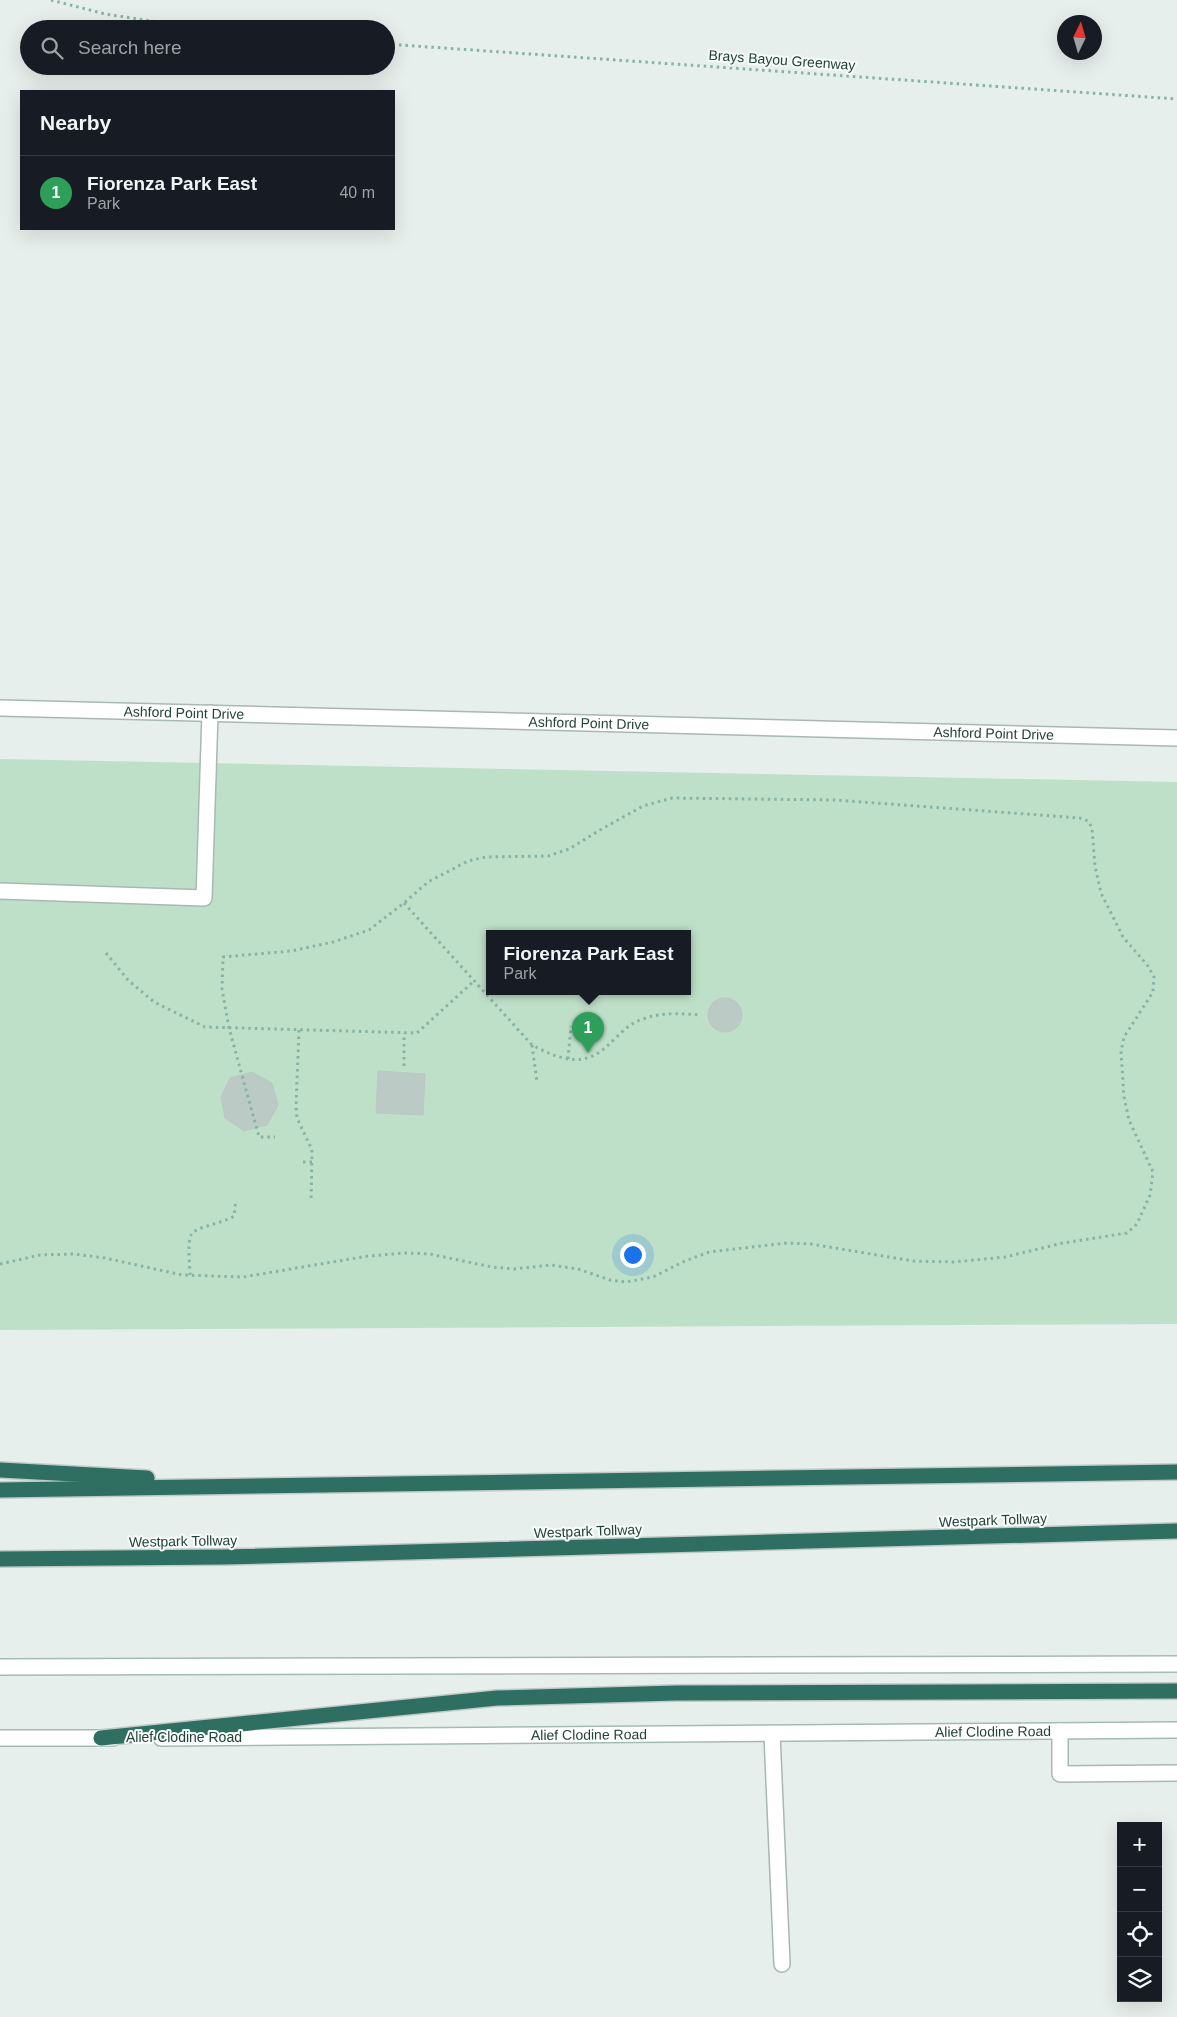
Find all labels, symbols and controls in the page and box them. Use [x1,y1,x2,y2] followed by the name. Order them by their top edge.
[1057,15,1102,60] north arrow
[20,20,395,75] search box
[38,34,66,62] icon: search
[78,37,182,58] text: Search here
[708,47,856,73] street label: Brays Bayou Greenway
[40,111,111,134] text: Nearby
[87,173,257,194] text: Fiorenza Park East
[52,184,60,201] text: 1
[339,184,375,201] text: 40 m
[87,195,120,212] text: Park
[123,703,245,722] street label: Ashford Point Drive
[528,713,650,733] street label: Ashford Point Drive
[933,724,1054,743] street label: Ashford Point Drive
[486,930,691,995] popup
[503,943,674,964] text: Fiorenza Park East
[503,965,536,982] text: Park
[572,1012,604,1053] pin: 1
[620,1242,646,1268] your location
[939,1510,1047,1530] street label: Westpark Tollway
[534,1521,642,1541] street label: Westpark Tollway
[129,1532,237,1550] street label: Westpark Tollway
[935,1723,1051,1740] street label: Alief Clodine Road
[531,1726,647,1743] street label: Alief Clodine Road
[126,1729,242,1745] street label: Alief Clodine Road
[1117,1822,1162,2002] map controls
[1117,1822,1162,1867] button: +
[1117,1867,1162,1912] button: −
[1117,1912,1162,1957] button: locate
[1117,1957,1162,2002] button: layers

